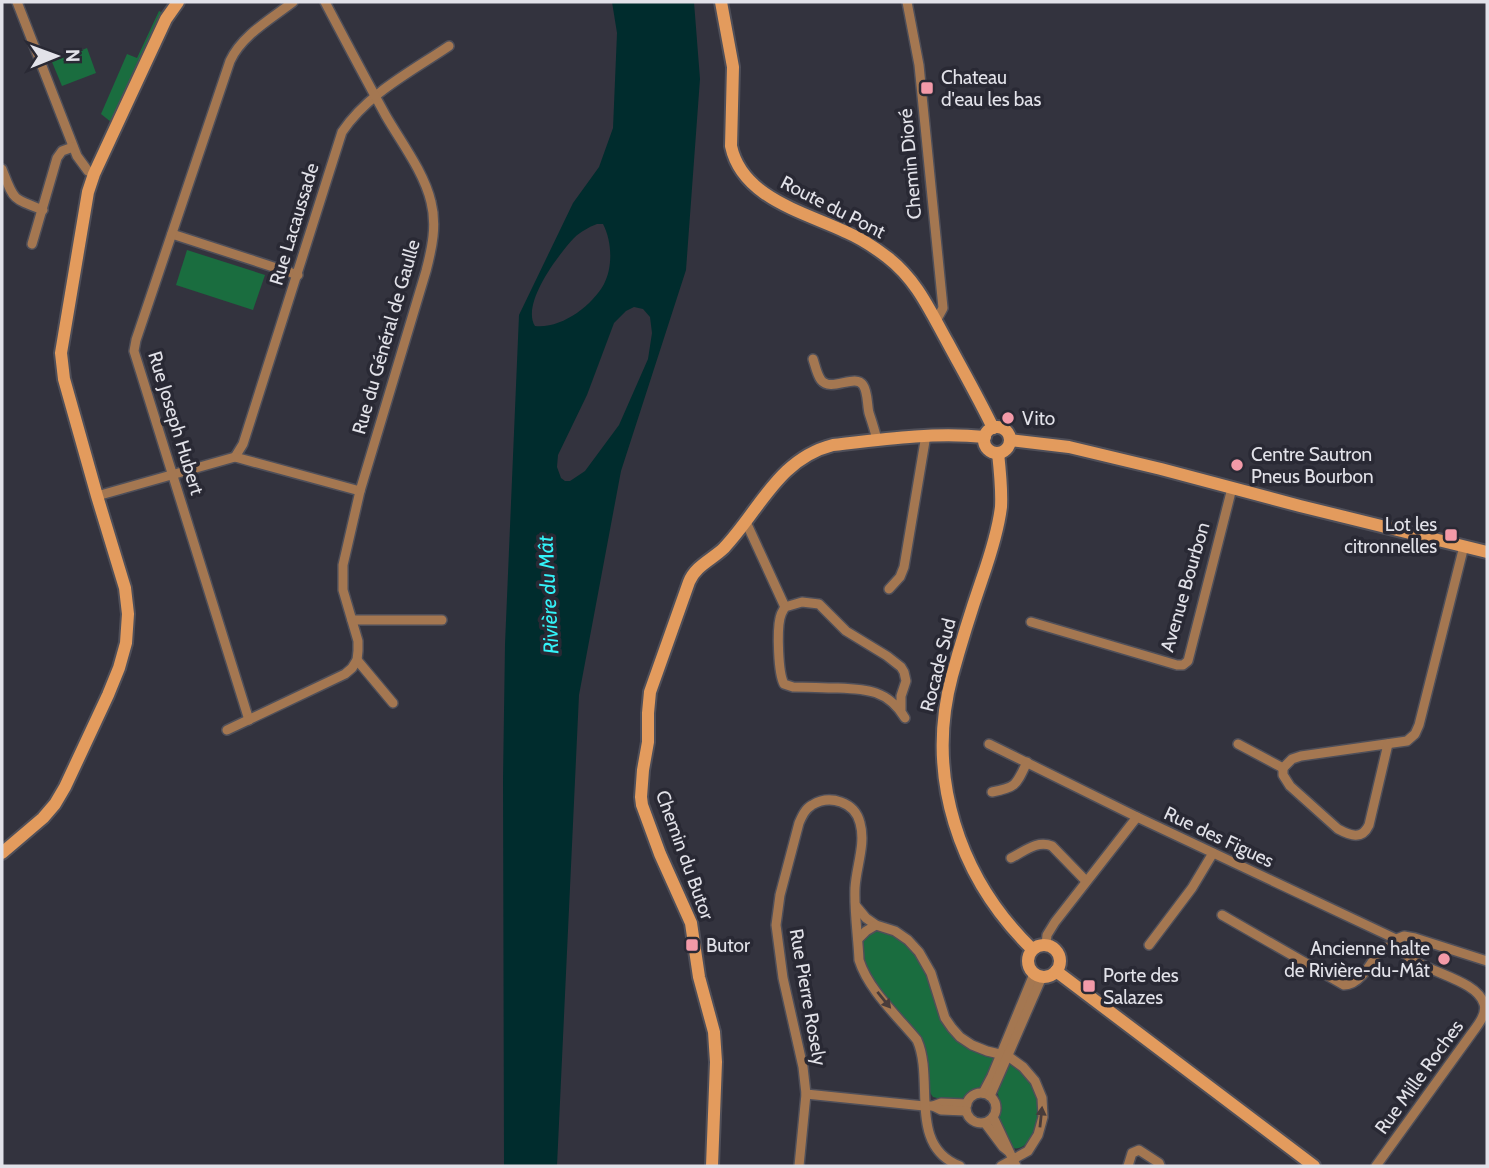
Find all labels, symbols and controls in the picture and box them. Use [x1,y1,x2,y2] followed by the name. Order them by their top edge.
[21,21,91,91] north arrow
[61,49,84,63] text: N
[941,66,1041,111] place label: Chateau d'eau les bas
[919,80,935,96] marker: Chateau d'eau les bas
[894,107,926,220] street label: Chemin Dioré
[264,160,324,288] street label: Rue Lacaussade
[777,171,890,244] street label: Route du Pont
[347,237,425,437] street label: Rue du Général de Gaulle
[143,348,209,498] street label: Rue Joseph Hubert
[1022,407,1055,430] place label: Vito
[1000,410,1016,426] marker: Vito
[1251,443,1374,488] place label: Centre Sautron Pneus Bourbon
[1229,457,1245,473] marker: Centre Sautron Pneus Bourbon
[1344,513,1437,558] place label: Lot les citronnelles
[1155,519,1215,655] street label: Avenue Bourbon
[1443,527,1459,543] marker: Lot les citronnelles
[532,535,564,655] water label: Rivière du Mât
[915,616,961,714] street label: Rocade Sud
[651,787,719,923] street label: Chemin du Butor
[1160,802,1278,873] street label: Rue des Figues
[785,927,831,1068] street label: Rue Pierre Rosely
[706,934,750,957] place label: Butor
[684,937,700,953] marker: Butor
[1284,937,1431,982] place label: Ancienne halte de Rivière-du-Mât
[1436,951,1452,967] marker: Ancienne halte de Rivière-du-Mât
[1103,964,1179,1009] place label: Porte des Salazes
[1081,978,1097,994] marker: Porte des Salazes
[876,991,891,1009] one-way arrow
[1370,1015,1468,1139] street label: Rue Mille Roches
[1035,1106,1046,1128] one-way arrow

